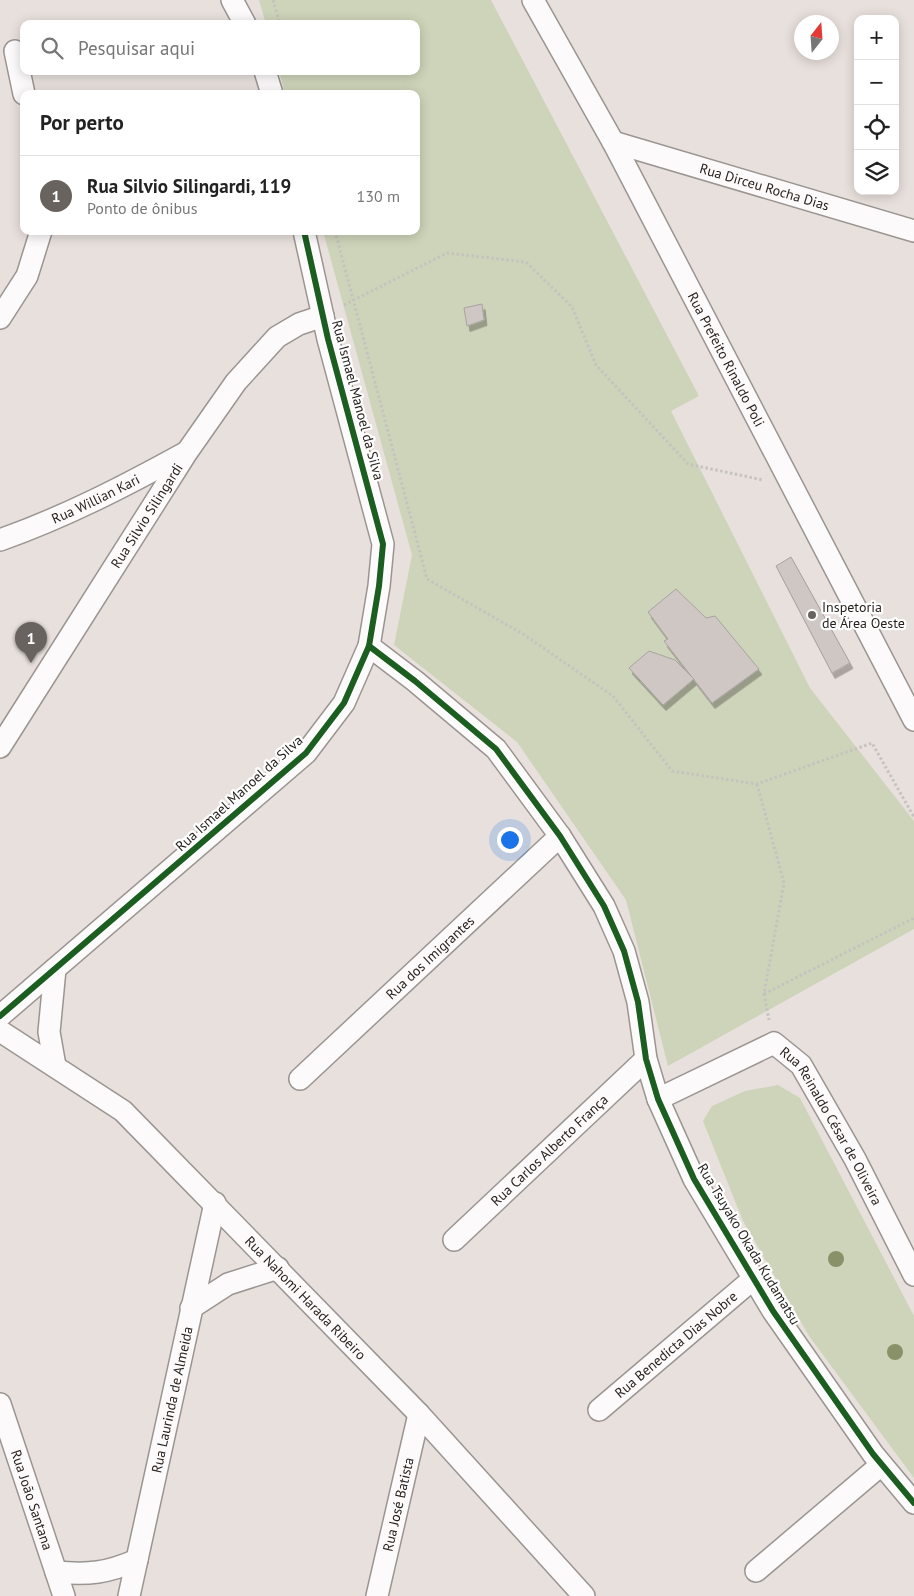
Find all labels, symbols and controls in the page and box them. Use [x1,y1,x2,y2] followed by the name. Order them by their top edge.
[794,15,839,60] north arrow
[854,15,899,195] map controls
[854,15,899,60] button: +
[20,20,420,75] search box
[38,34,66,62] icon: search
[78,36,195,60] text: Pesquisar aqui
[854,60,899,105] button: −
[854,105,899,150] button: locate
[40,109,124,136] text: Por perto
[854,150,899,195] button: layers
[698,159,832,214] street label: Rua Dirceu Rocha Dias
[87,174,291,198] text: Rua Silvio Silingardi, 119
[51,186,61,206] text: 1
[357,186,400,206] text: 130 m
[87,198,197,218] text: Ponto de ônibus
[684,289,769,430] street label: Rua Prefeito Rinaldo Poli
[328,318,388,482] street label: Rua Ismael Manoel da Silva
[107,460,187,571] street label: Rua Silvio Silingardi
[49,470,143,528] street label: Rua Willian Kari
[822,598,905,632] place label: Inspetoria de Área Oeste
[806,609,818,621] marker: Inspetoria de Área Oeste
[15,622,47,663] pin: 1
[172,731,306,855] street label: Rua Ismael Manoel da Silva
[497,827,523,853] your location
[382,912,478,1003] street label: Rua dos Imigrantes
[776,1043,886,1208] street label: Rua Reinaldo César de Oliveira
[487,1090,612,1210] street label: Rua Carlos Alberto França
[694,1160,804,1328] street label: Rua Tsuyako Okada Kudamatsu
[241,1232,370,1364] street label: Rua Nahomi Harada Ribeiro
[611,1287,741,1402] street label: Rua Benedicta Dias Nobre
[147,1325,197,1475] street label: Rua Laurinda de Almeida
[7,1447,57,1552] street label: Rua João Santana
[379,1456,418,1553] street label: Rua José Batista

